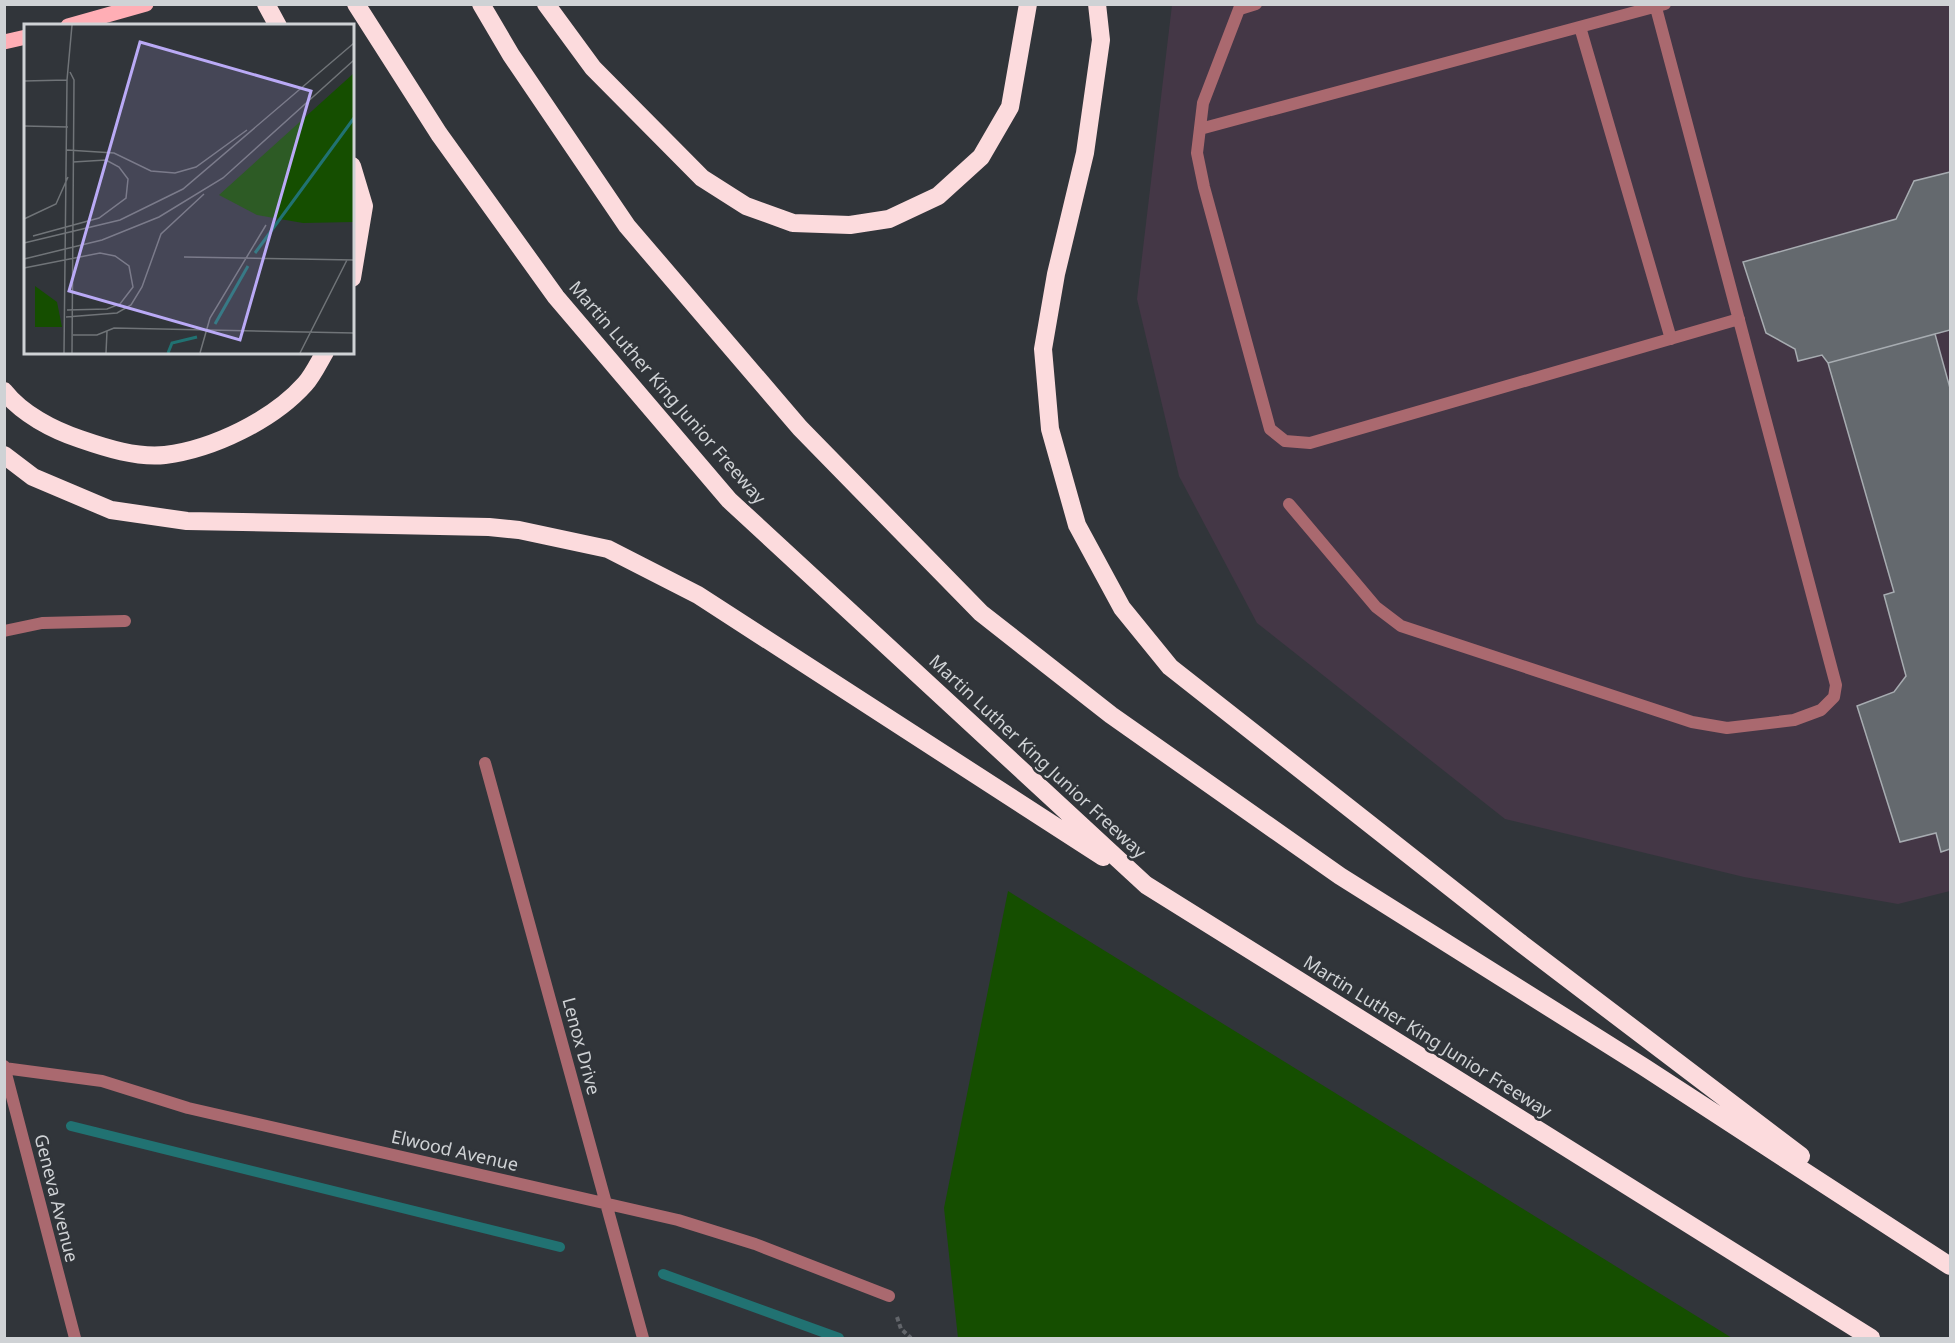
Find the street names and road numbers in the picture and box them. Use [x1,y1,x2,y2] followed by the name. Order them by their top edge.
[564,275,772,509] street label: Martin Luther King Junior Freeway
[924,649,1152,864] street label: Martin Luther King Junior Freeway
[1299,949,1557,1123] street label: Martin Luther King Junior Freeway
[557,995,607,1097] street label: Lenox Drive
[389,1124,521,1176] street label: Elwood Avenue
[29,1131,85,1265] street label: Geneva Avenue

